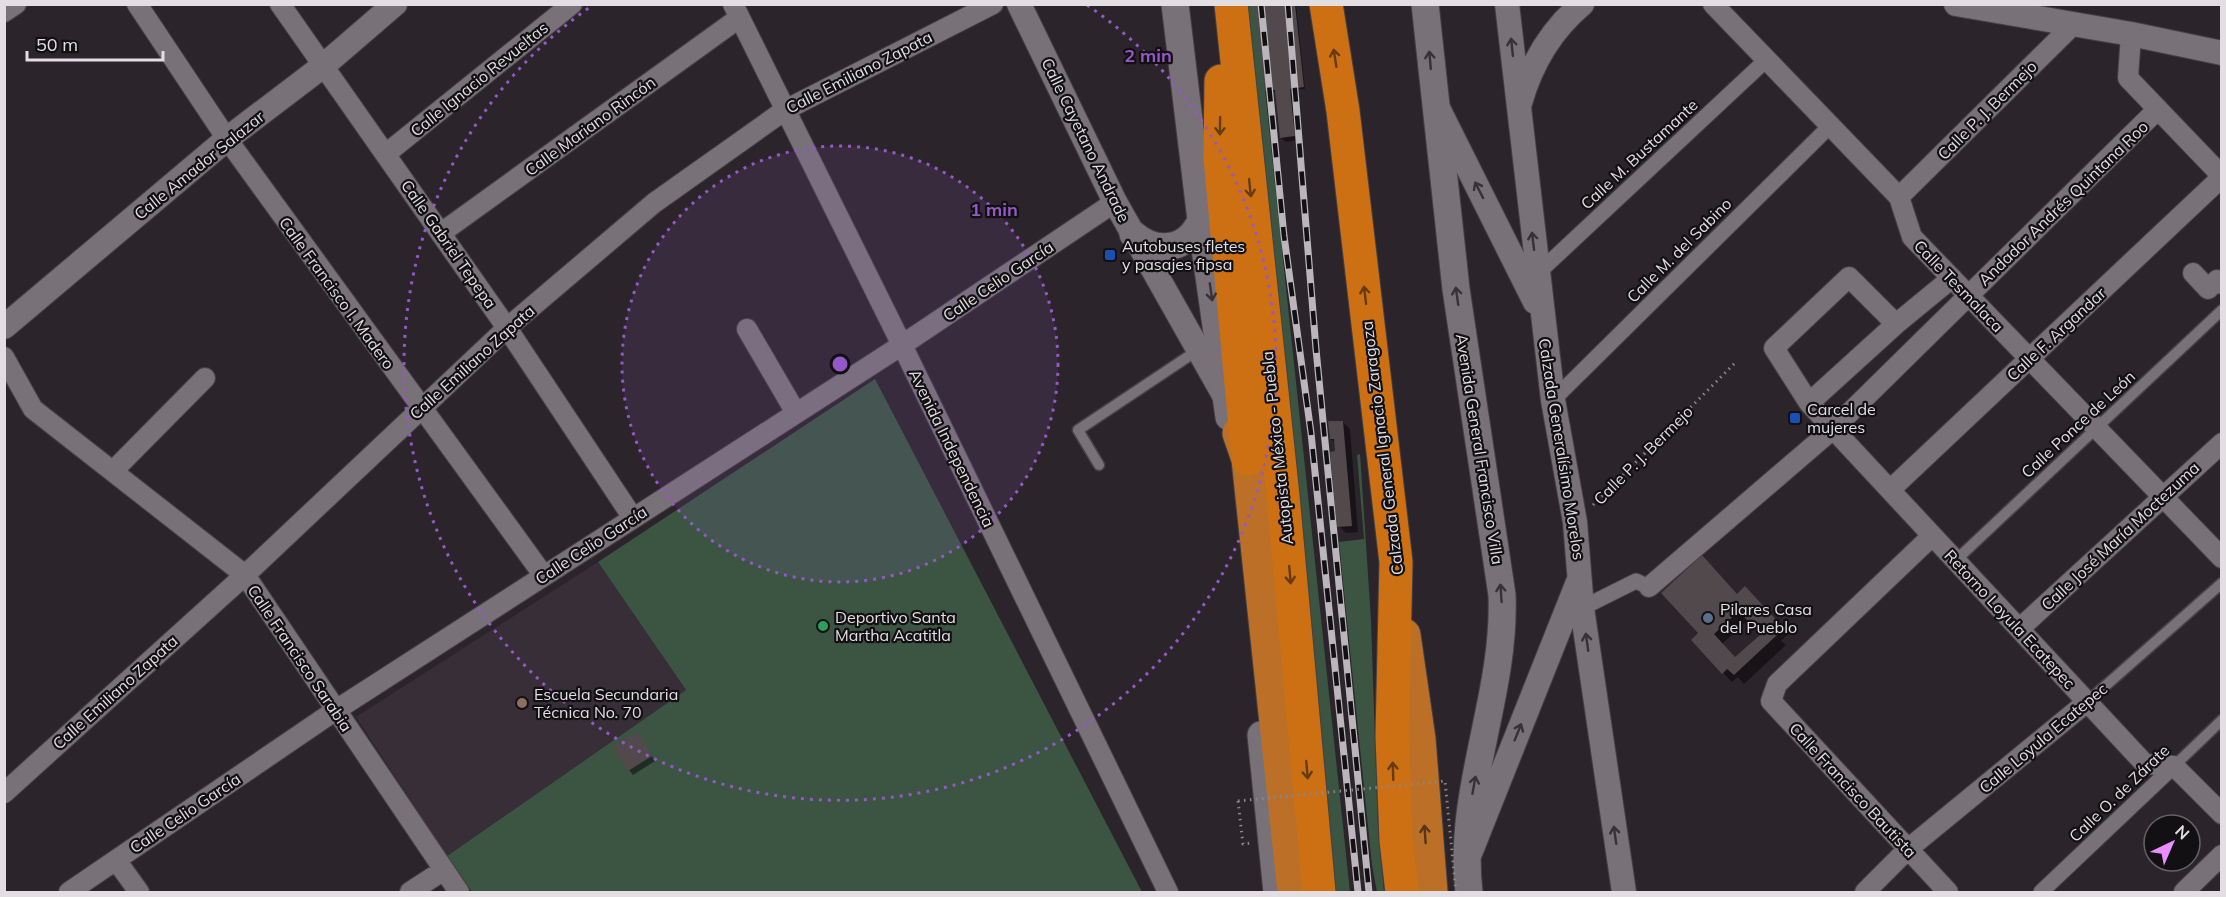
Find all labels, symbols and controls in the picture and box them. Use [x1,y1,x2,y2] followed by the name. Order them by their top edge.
[406,17,552,141] street label: Calle Ignacio Revueltas
[27,24,164,62] scale bar
[783,26,935,118] street label: Calle Emiliano Zapata
[36,33,78,56] text: 50 m
[1506,37,1517,57] one-way arrow
[1124,44,1172,67] text: 2 min
[1329,48,1340,68] one-way arrow
[1424,51,1435,71] one-way arrow
[1037,55,1135,225] street label: Calle Cayetano Andrade
[1933,56,2041,164] street label: Calle P. J. Bermejo
[521,72,659,180] street label: Calle Mariano Rincón
[1576,95,1702,213] street label: Calle M. Bustamante
[130,106,268,224] street label: Calle Amador Salazar
[1215,115,1226,135] one-way arrow
[1974,116,2152,290] street label: Andador Andrés Quintana Roo
[397,176,501,312] street label: Calle Gabriel Tepepa
[1245,178,1256,197] one-way arrow
[1472,181,1484,199] one-way arrow
[1622,193,1736,307] street label: Calle M. del Sabino
[970,198,1018,221] text: 1 min
[275,213,399,373] street label: Calle Francisco I. Madero
[1527,231,1538,251] one-way arrow
[1122,236,1245,274] place label: Autobuses fletes y pasajes fipsa
[1910,236,2008,336] street label: Calle Tesmalaca
[939,237,1057,325] street label: Calle Celio García
[1103,248,1117,262] marker: Autobuses fletes y pasajes fipsa
[1206,281,1217,301] one-way arrow
[2002,283,2110,385] street label: Calle F. Argandar
[1359,286,1370,306] one-way arrow
[1451,287,1462,306] one-way arrow
[405,301,539,423] street label: Calle Emiliano Zapata
[1356,320,1408,576] street label: Calzada General Ignacio Zaragoza
[1452,332,1508,566] street label: Avenida General Francisco Villa
[1535,337,1589,561] street label: Calzada Generalísimo Morelos
[1257,350,1297,546] street label: Autopista México - Puebla
[830,354,850,374] centre of rings
[905,366,999,530] street label: Avenida Independencia
[2017,366,2139,482] street label: Calle Ponce de León
[1807,399,1876,437] place label: Carcel de mujeres
[1589,401,1697,509] street label: Calle P. J. Bermejo
[1788,411,1802,425] marker: Carcel de mujeres
[2037,457,2203,615] street label: Calle José María Moctezuma
[531,501,651,589] street label: Calle Celio García
[1940,545,2080,693] street label: Retorno Loyula Ecatepec
[1285,565,1296,585] one-way arrow
[243,581,357,735] street label: Calle Francisco Sarabia
[1495,583,1506,603] one-way arrow
[1720,599,1812,637] place label: Pilares Casa del Pueblo
[835,607,956,645] place label: Deportivo Santa Martha Acatitla
[1701,611,1715,625] marker: Pilares Casa del Pueblo
[816,619,830,633] marker: Deportivo Santa Martha Acatitla
[48,631,182,753] street label: Calle Emiliano Zapata
[1581,632,1592,652] one-way arrow
[1975,679,2111,797] street label: Calle Loyula Ecatepec
[534,684,678,722] place label: Escuela Secundaria Técnica No. 70
[515,696,529,710] marker: Escuela Secundaria Técnica No. 70
[1785,718,1921,862] street label: Calle Francisco Bautista
[1513,723,1524,741] one-way arrow
[2065,740,2173,846] street label: Calle O. de Zárate
[1302,759,1313,779] one-way arrow
[1388,762,1399,782] one-way arrow
[126,769,244,857] street label: Calle Celio García
[1469,776,1480,795] one-way arrow
[2142,813,2202,873] north arrow
[2171,821,2194,844] text: N
[1419,825,1430,845] one-way arrow
[1610,825,1621,845] one-way arrow

